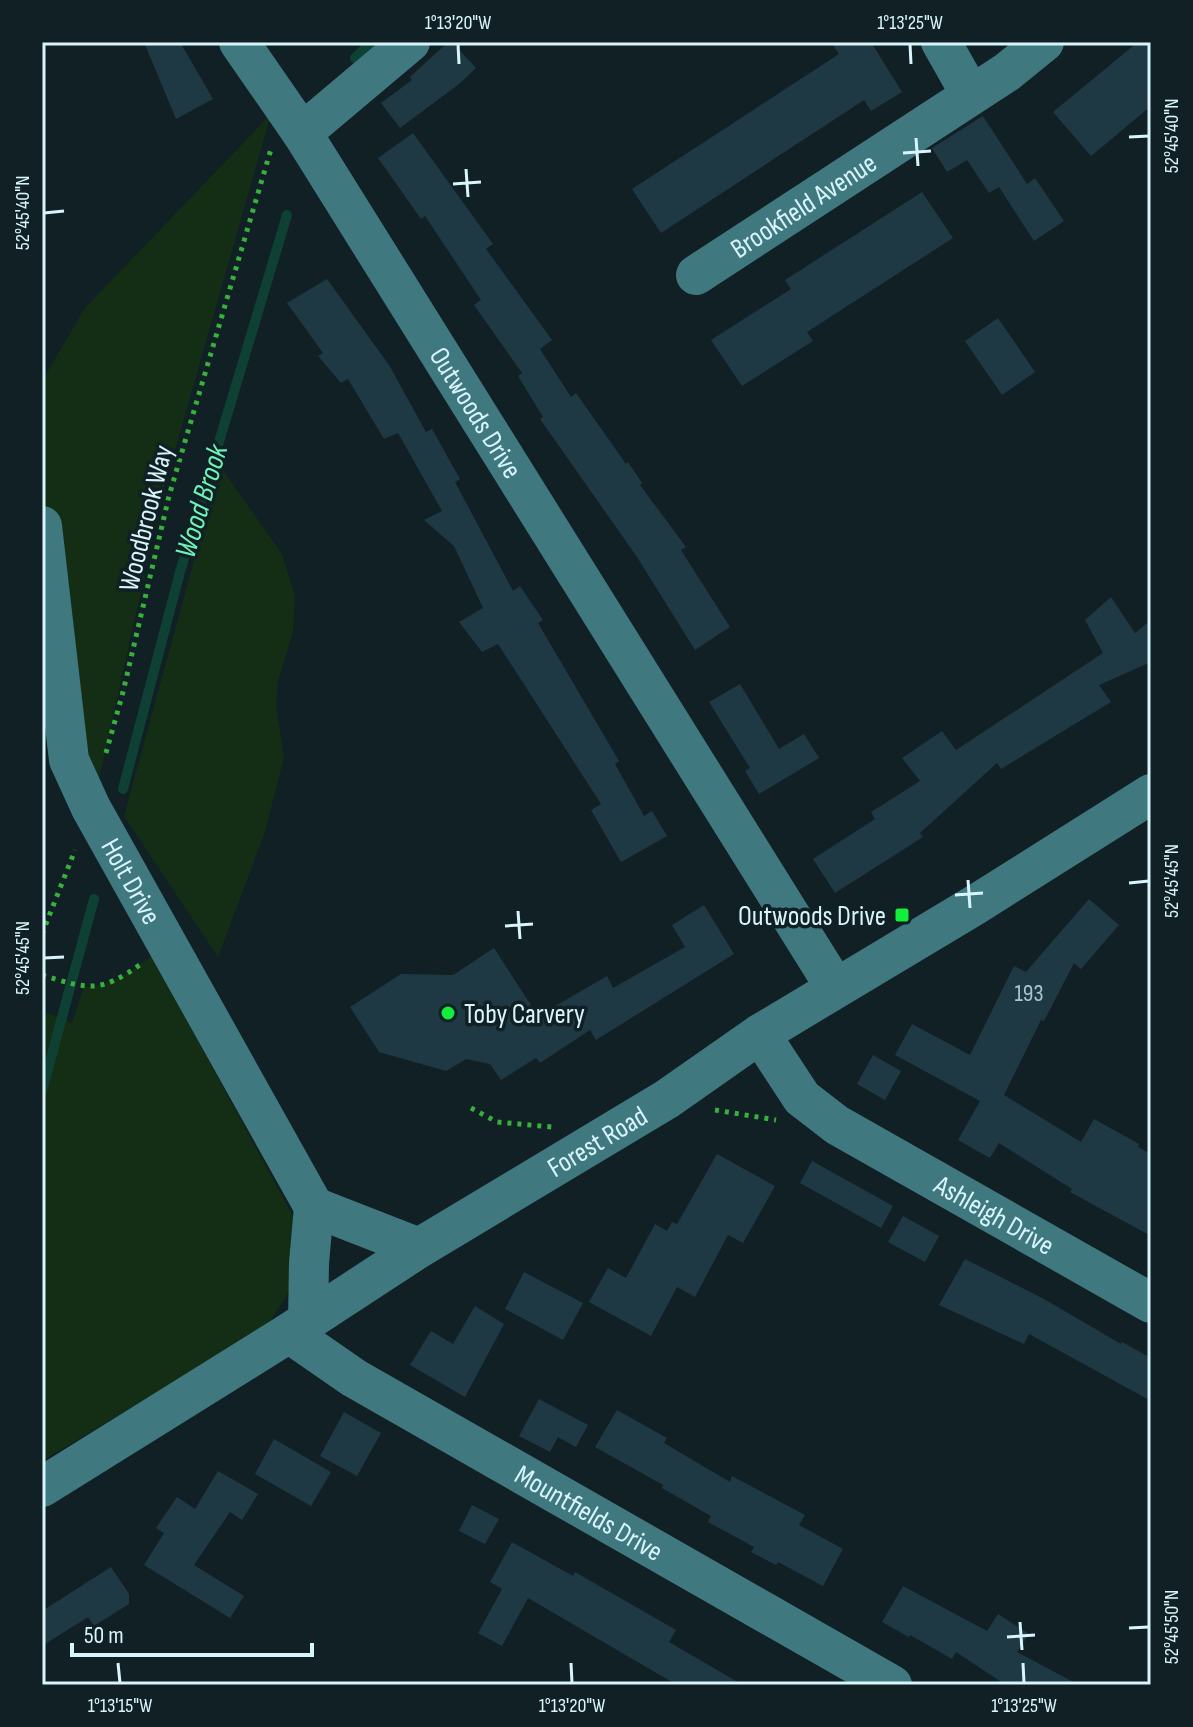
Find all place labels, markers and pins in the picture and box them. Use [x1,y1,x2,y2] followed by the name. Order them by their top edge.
[738,900,886,933] place label: Outwoods Drive
[893,906,911,924] marker: Outwoods Drive
[464,998,585,1031] place label: Toby Carvery
[439,1004,457,1022] marker: Toby Carvery

